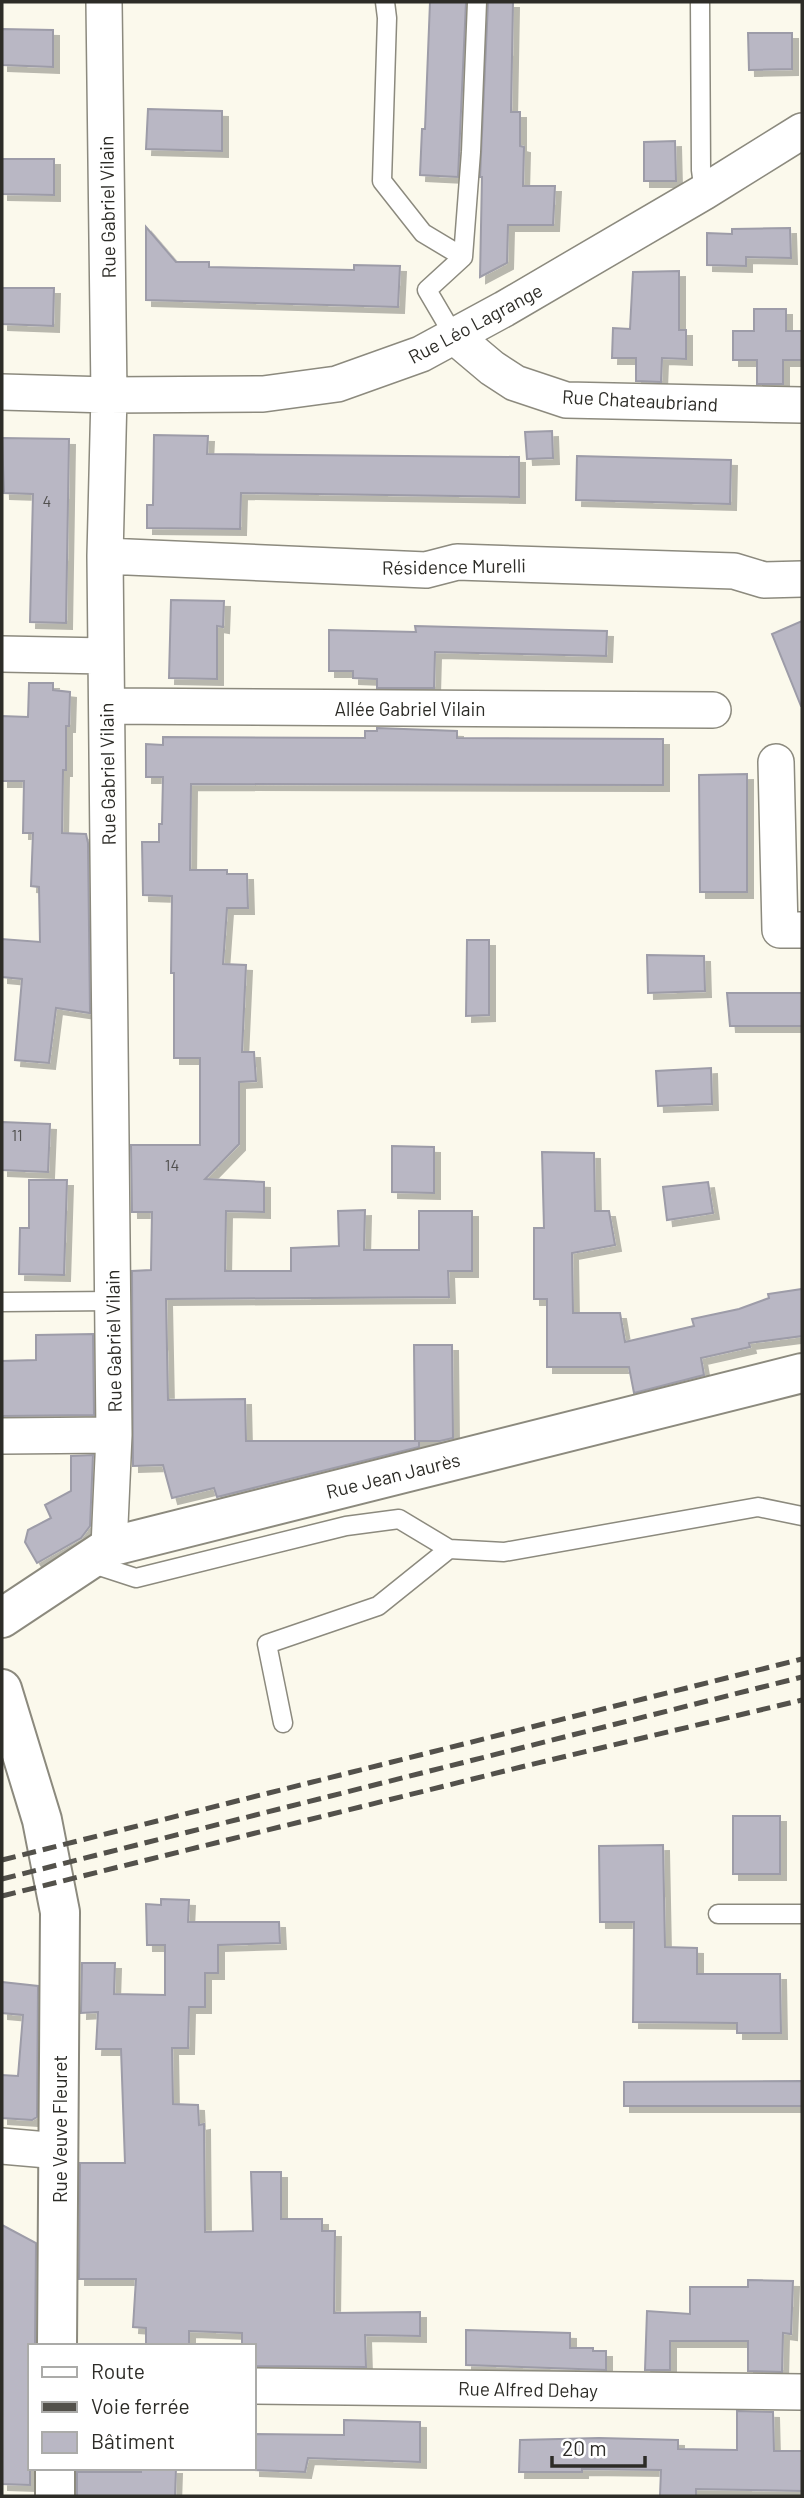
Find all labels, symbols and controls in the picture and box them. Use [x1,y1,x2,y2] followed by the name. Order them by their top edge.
[94,136,120,278] street label: Rue Gabriel Vilain
[404,278,546,368] street label: Rue Léo Lagrange
[561,384,719,416] street label: Rue Chateaubriand
[43,491,51,510] house number: 4
[382,553,526,579] street label: Résidence Murelli
[334,697,486,720] street label: Allée Gabriel Vilain
[94,703,120,845] street label: Rue Gabriel Vilain
[11,1125,23,1144] house number: 11
[165,1155,179,1174] house number: 14
[100,1270,126,1412] street label: Rue Gabriel Vilain
[324,1447,462,1503] street label: Rue Jean Jaurès
[48,2055,71,2203] street label: Rue Veuve Fleuret
[28,2344,256,2470] legend
[91,2358,145,2383] text: Route
[458,2376,598,2402] street label: Rue Alfred Dehay
[91,2393,190,2418] text: Voie ferrée
[552,2424,645,2468] scale bar
[91,2428,175,2453] text: Bâtiment
[562,2435,607,2460] text: 20 m

